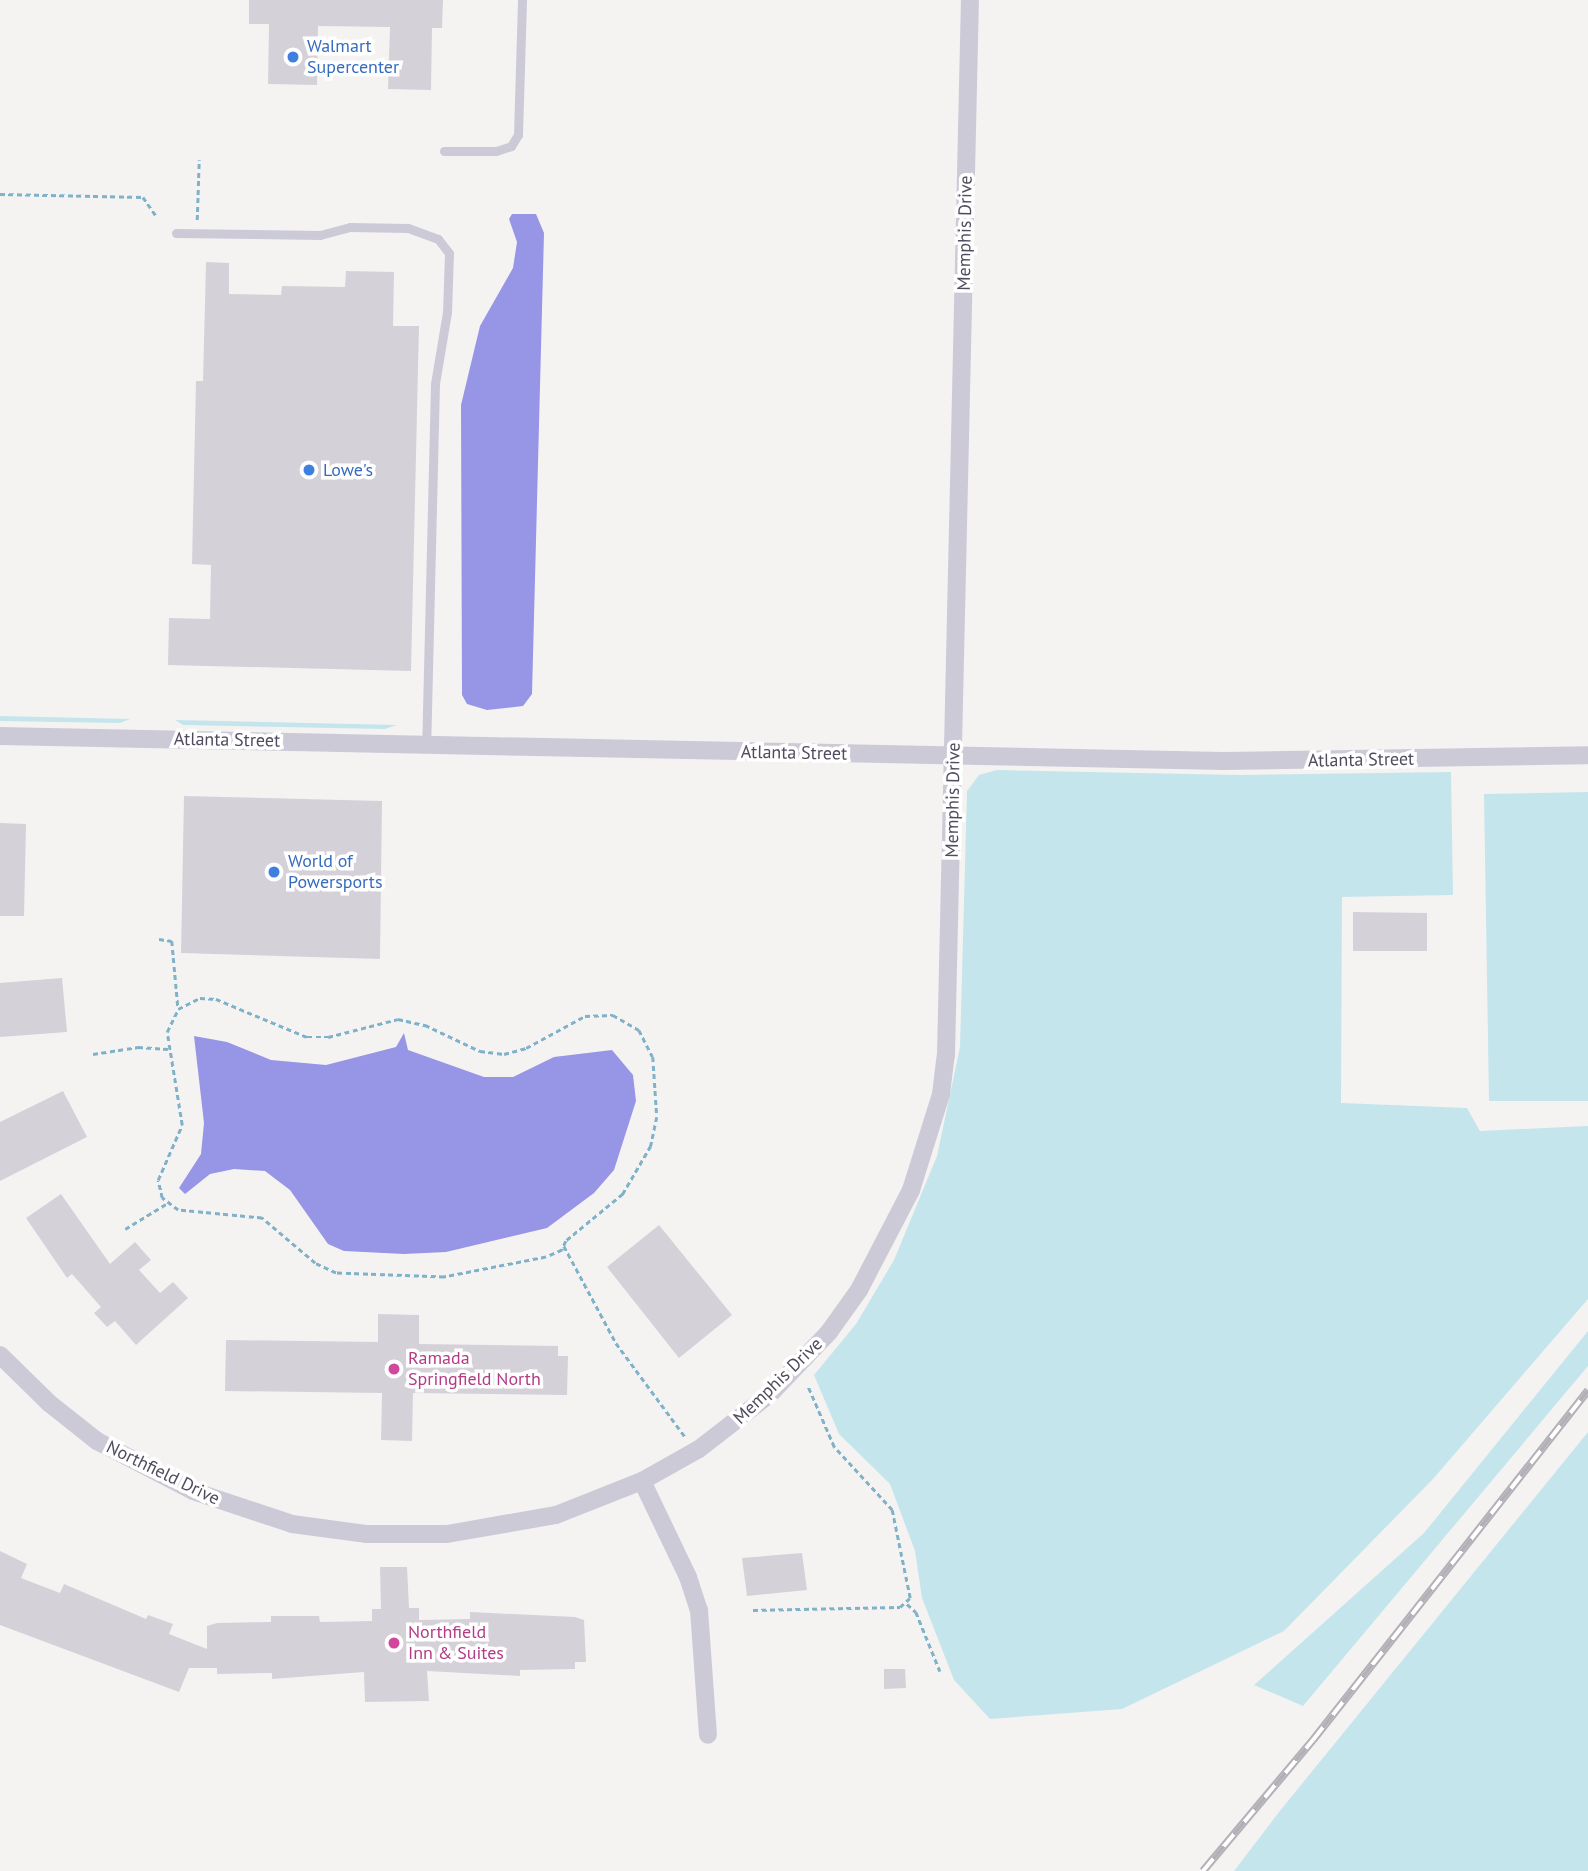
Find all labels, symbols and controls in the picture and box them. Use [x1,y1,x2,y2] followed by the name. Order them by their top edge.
[307,36,399,78] place label: Walmart Supercenter
[285,49,301,65] marker: Walmart Supercenter
[953,175,977,291] street label: Memphis Drive
[323,459,373,481] place label: Lowe's
[301,462,317,478] marker: Lowe's
[174,728,280,752] street label: Atlanta Street
[741,741,847,765] street label: Atlanta Street
[941,742,965,858] street label: Memphis Drive
[1308,748,1414,772] street label: Atlanta Street
[288,851,382,894] place label: World of Powersports
[266,864,282,880] marker: World of Powersports
[729,1333,827,1429] street label: Memphis Drive
[408,1348,541,1390] place label: Ramada Springfield North
[386,1361,402,1377] marker: Ramada Springfield North
[103,1436,223,1510] street label: Northfield Drive
[408,1622,504,1664] place label: Northfield Inn & Suites
[386,1635,402,1651] marker: Northfield Inn & Suites

